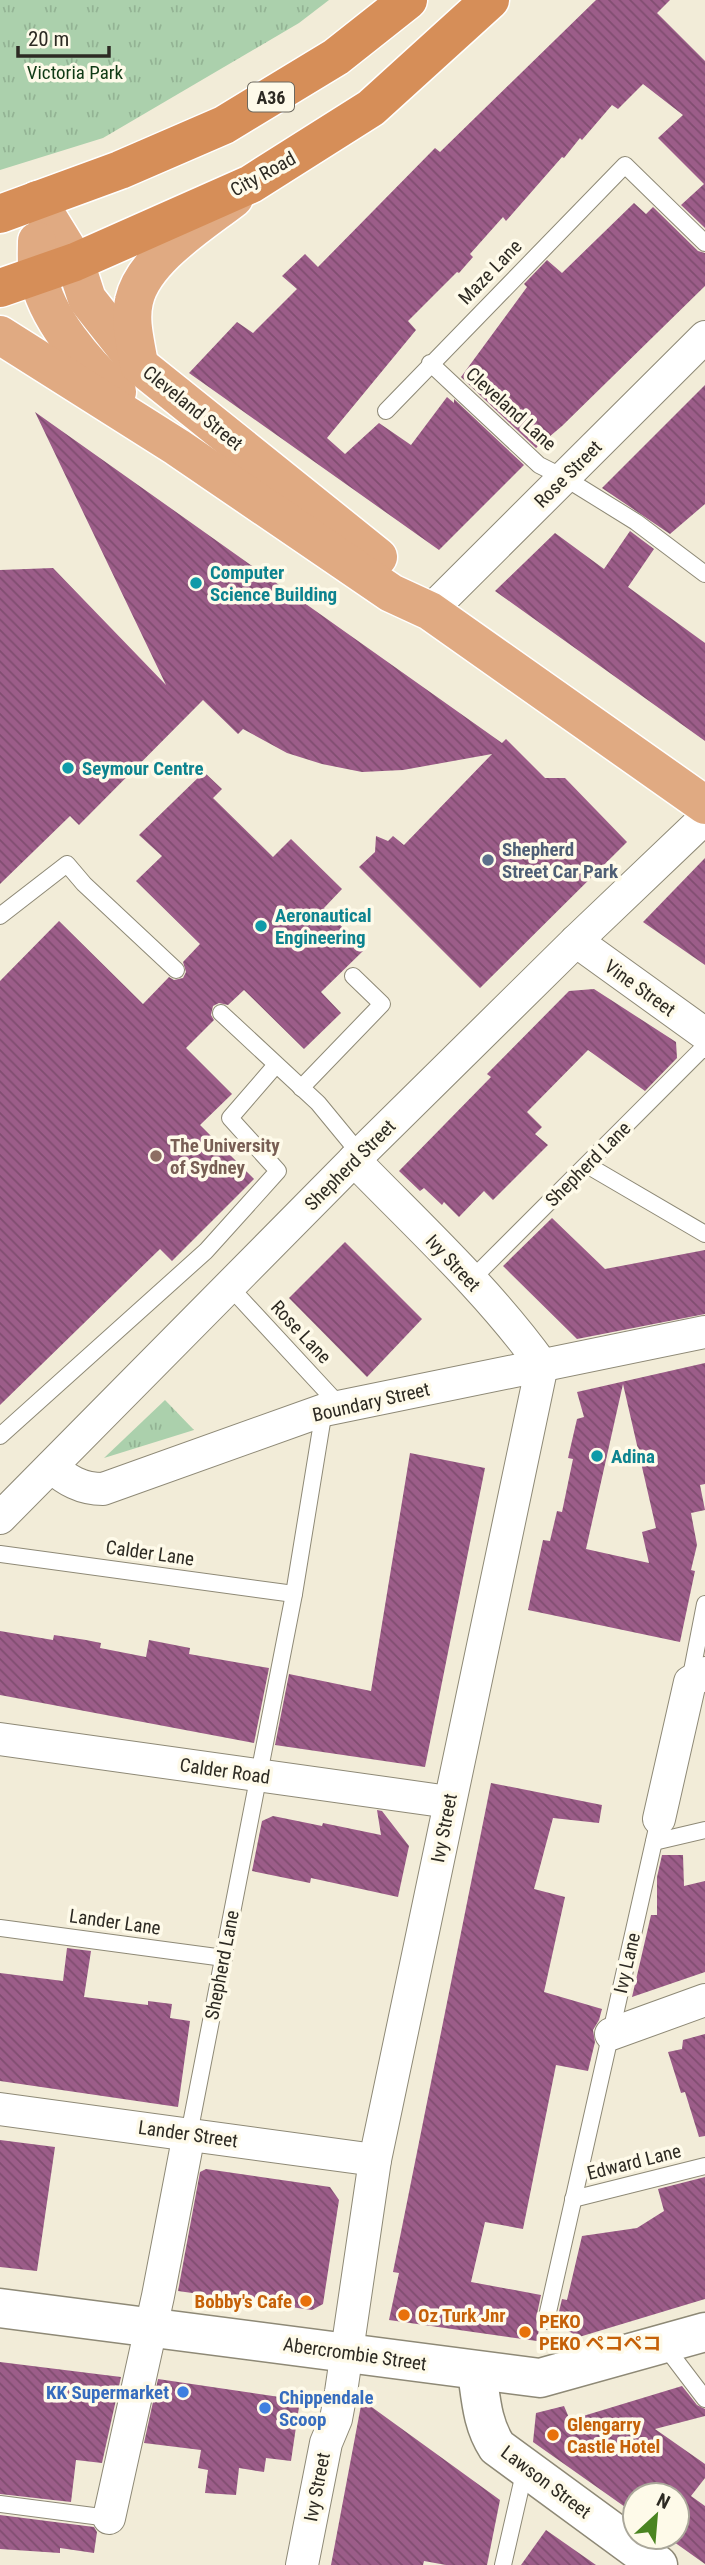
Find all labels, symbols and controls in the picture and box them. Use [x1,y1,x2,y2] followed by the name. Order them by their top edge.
[18,14,108,58] scale bar
[28,27,69,51] text: 20 m
[27,61,124,84] park label: Victoria Park
[248,82,294,112] road number: A36
[226,147,300,201] street label: City Road
[454,235,527,309] street label: Maze Lane
[138,361,248,455] street label: Cleveland Street
[461,362,561,456] street label: Cleveland Lane
[529,435,607,513] street label: Rose Street
[210,561,337,606] place label: Computer Science Building
[188,575,204,591] marker: Computer Science Building
[82,757,204,780] place label: Seymour Centre
[60,760,76,776] marker: Seymour Centre
[502,838,619,883] place label: Shepherd Street Car Park
[480,852,496,868] marker: Shepherd Street Car Park
[275,904,372,949] place label: Aeronautical Engineering
[253,918,269,934] marker: Aeronautical Engineering
[600,955,680,1021] street label: Vine Street
[300,1115,400,1215] street label: Shepherd Street
[541,1117,635,1211] street label: Shepherd Lane
[170,1134,280,1179] place label: The University of Sydney
[148,1148,164,1164] marker: The University of Sydney
[421,1230,485,1296] street label: Ivy Street
[266,1296,336,1368] street label: Rose Lane
[310,1377,432,1427] street label: Boundary Street
[611,1445,655,1468] place label: Adina
[589,1448,605,1464] marker: Adina
[104,1535,196,1571] street label: Calder Lane
[178,1753,272,1789] street label: Calder Road
[426,1792,462,1864] street label: Ivy Street
[68,1904,162,1940] street label: Lander Lane
[200,1908,244,2022] street label: Shepherd Lane
[609,1930,645,1996] street label: Ivy Lane
[137,2116,239,2152] street label: Lander Street
[585,2139,683,2185] street label: Edward Lane
[194,2290,292,2313] place label: Bobby's Cafe
[298,2293,314,2309] marker: Bobby's Cafe
[418,2304,506,2327] place label: Oz Turk Jnr
[396,2307,412,2323] marker: Oz Turk Jnr
[539,2310,661,2355] place label: PEKO PEKO ペコペコ
[517,2324,533,2340] marker: PEKO PEKO ペコペコ
[282,2333,428,2375] street label: Abercrombie Street
[46,2381,169,2404] place label: KK Supermarket
[175,2384,191,2400] marker: KK Supermarket
[279,2386,373,2431] place label: Chippendale Scoop
[257,2400,273,2416] marker: Chippendale Scoop
[567,2413,660,2458] place label: Glengarry Castle Hotel
[545,2427,561,2443] marker: Glengarry Castle Hotel
[496,2441,596,2523] street label: Lawson Street
[299,2451,335,2523] street label: Ivy Street
[621,2481,691,2551] north arrow
[653,2488,674,2514] text: N

